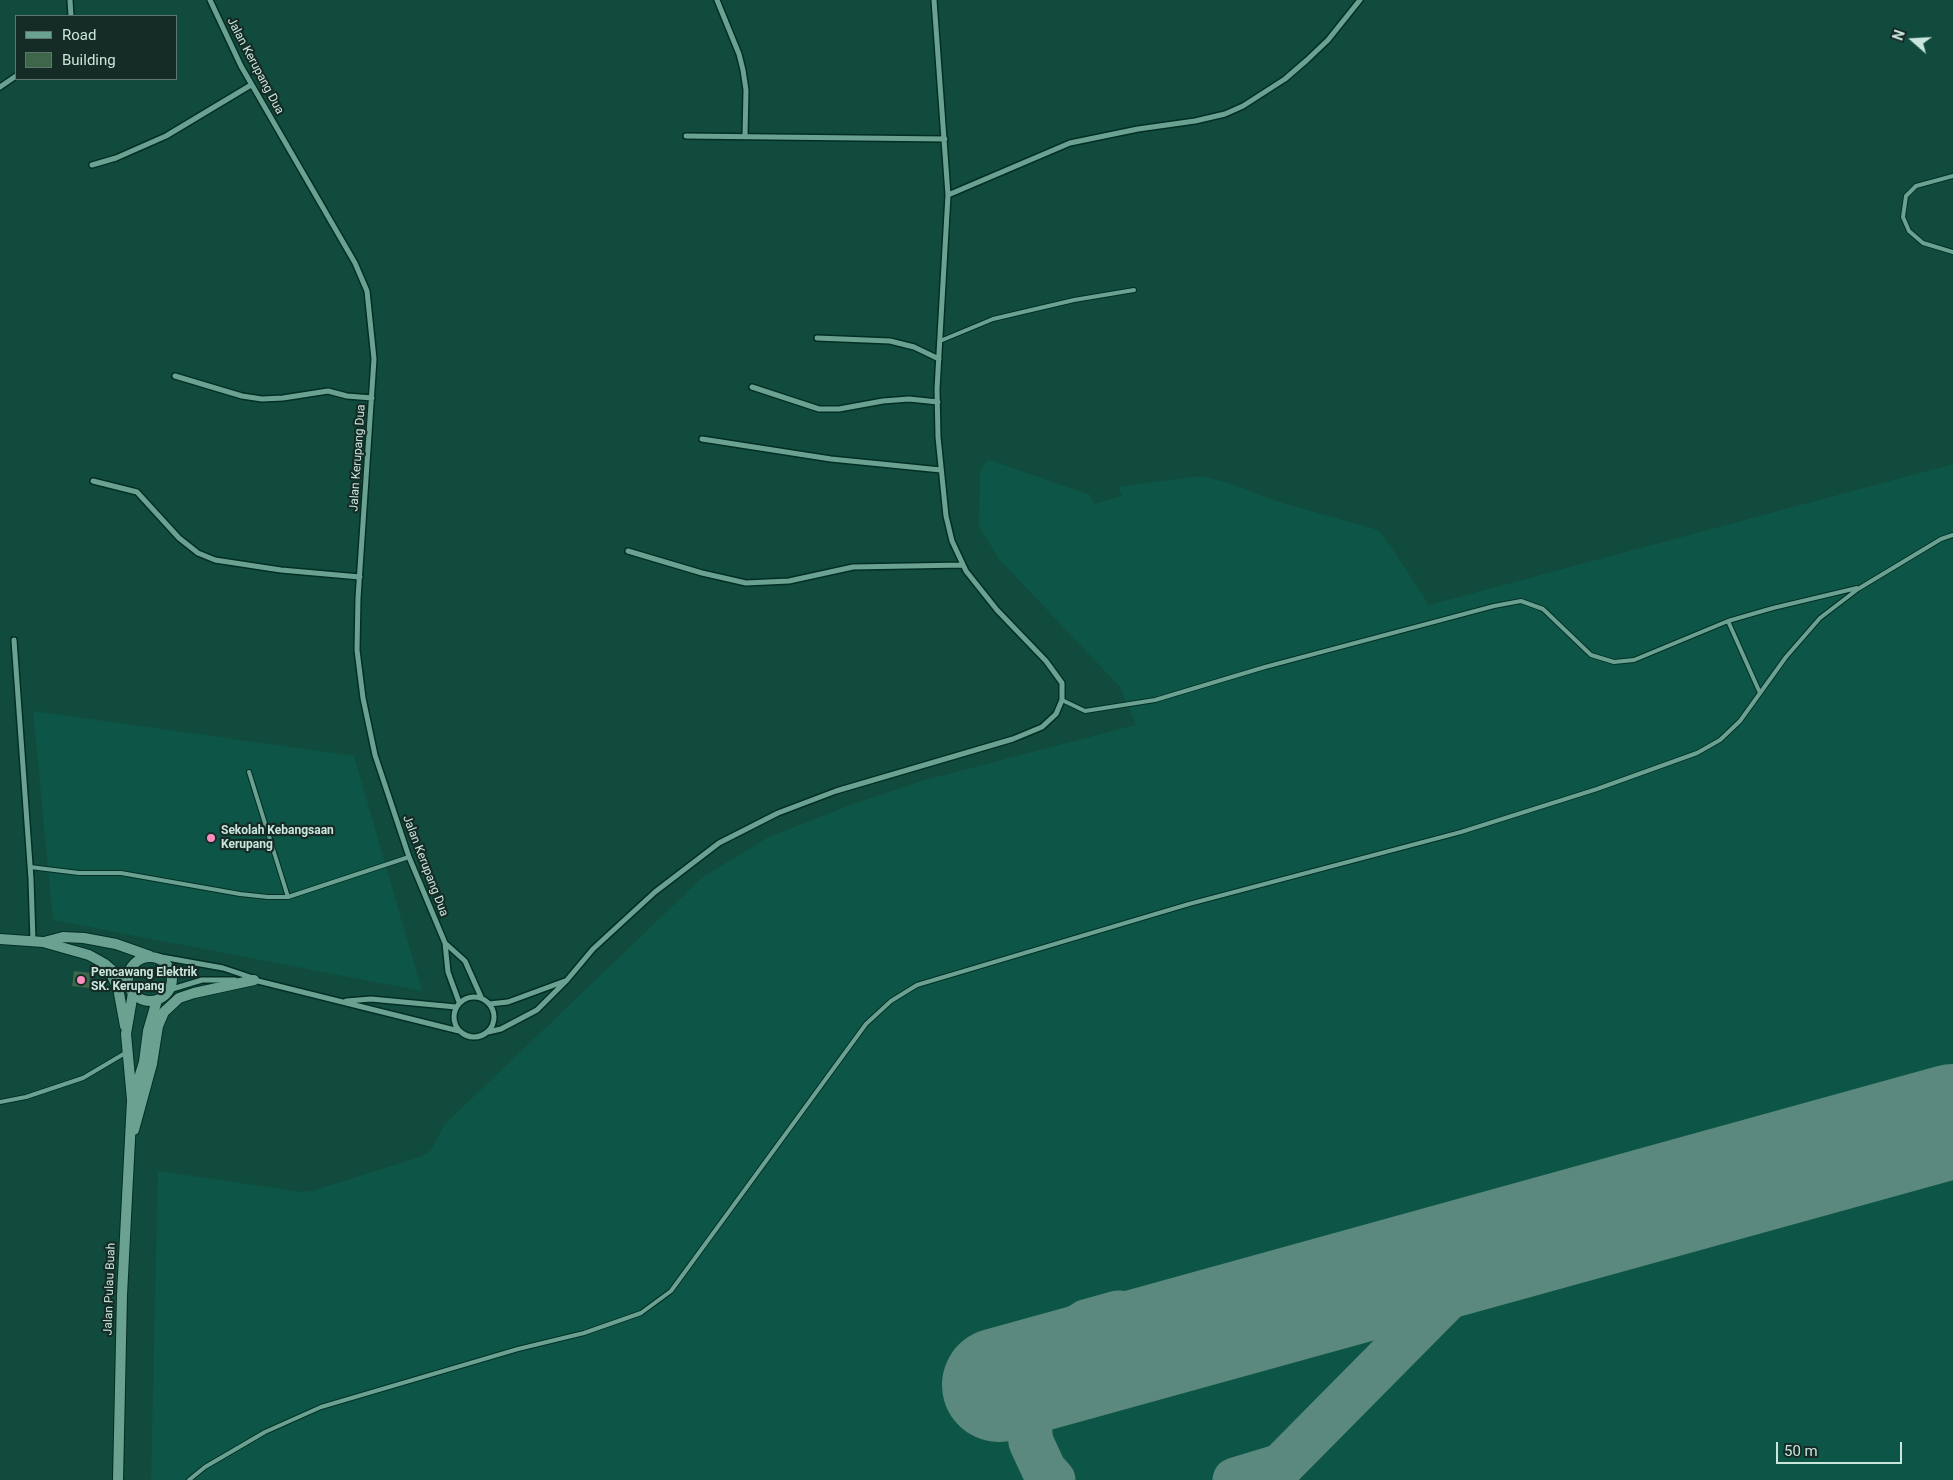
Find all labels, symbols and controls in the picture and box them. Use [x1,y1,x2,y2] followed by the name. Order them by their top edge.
[15,15,178,80] legend
[223,15,287,117] street label: Jalan Kerupang Dua
[1888,15,1938,65] north arrow
[62,26,96,44] text: Road
[1890,28,1908,42] text: N
[62,51,116,69] text: Building
[347,404,369,512] street label: Jalan Kerupang Dua
[399,813,451,919] street label: Jalan Kerupang Dua
[221,824,334,852] place label: Sekolah Kebangsaan Kerupang
[205,832,217,844] marker: Sekolah Kebangsaan Kerupang
[91,966,197,994] place label: Pencawang Elektrik SK. Kerupang
[75,974,87,986] marker: Pencawang Elektrik SK. Kerupang
[101,1242,119,1336] street label: Jalan Pulau Buah
[1778,1432,1904,1464] scale bar
[1784,1442,1818,1460] text: 50 m

